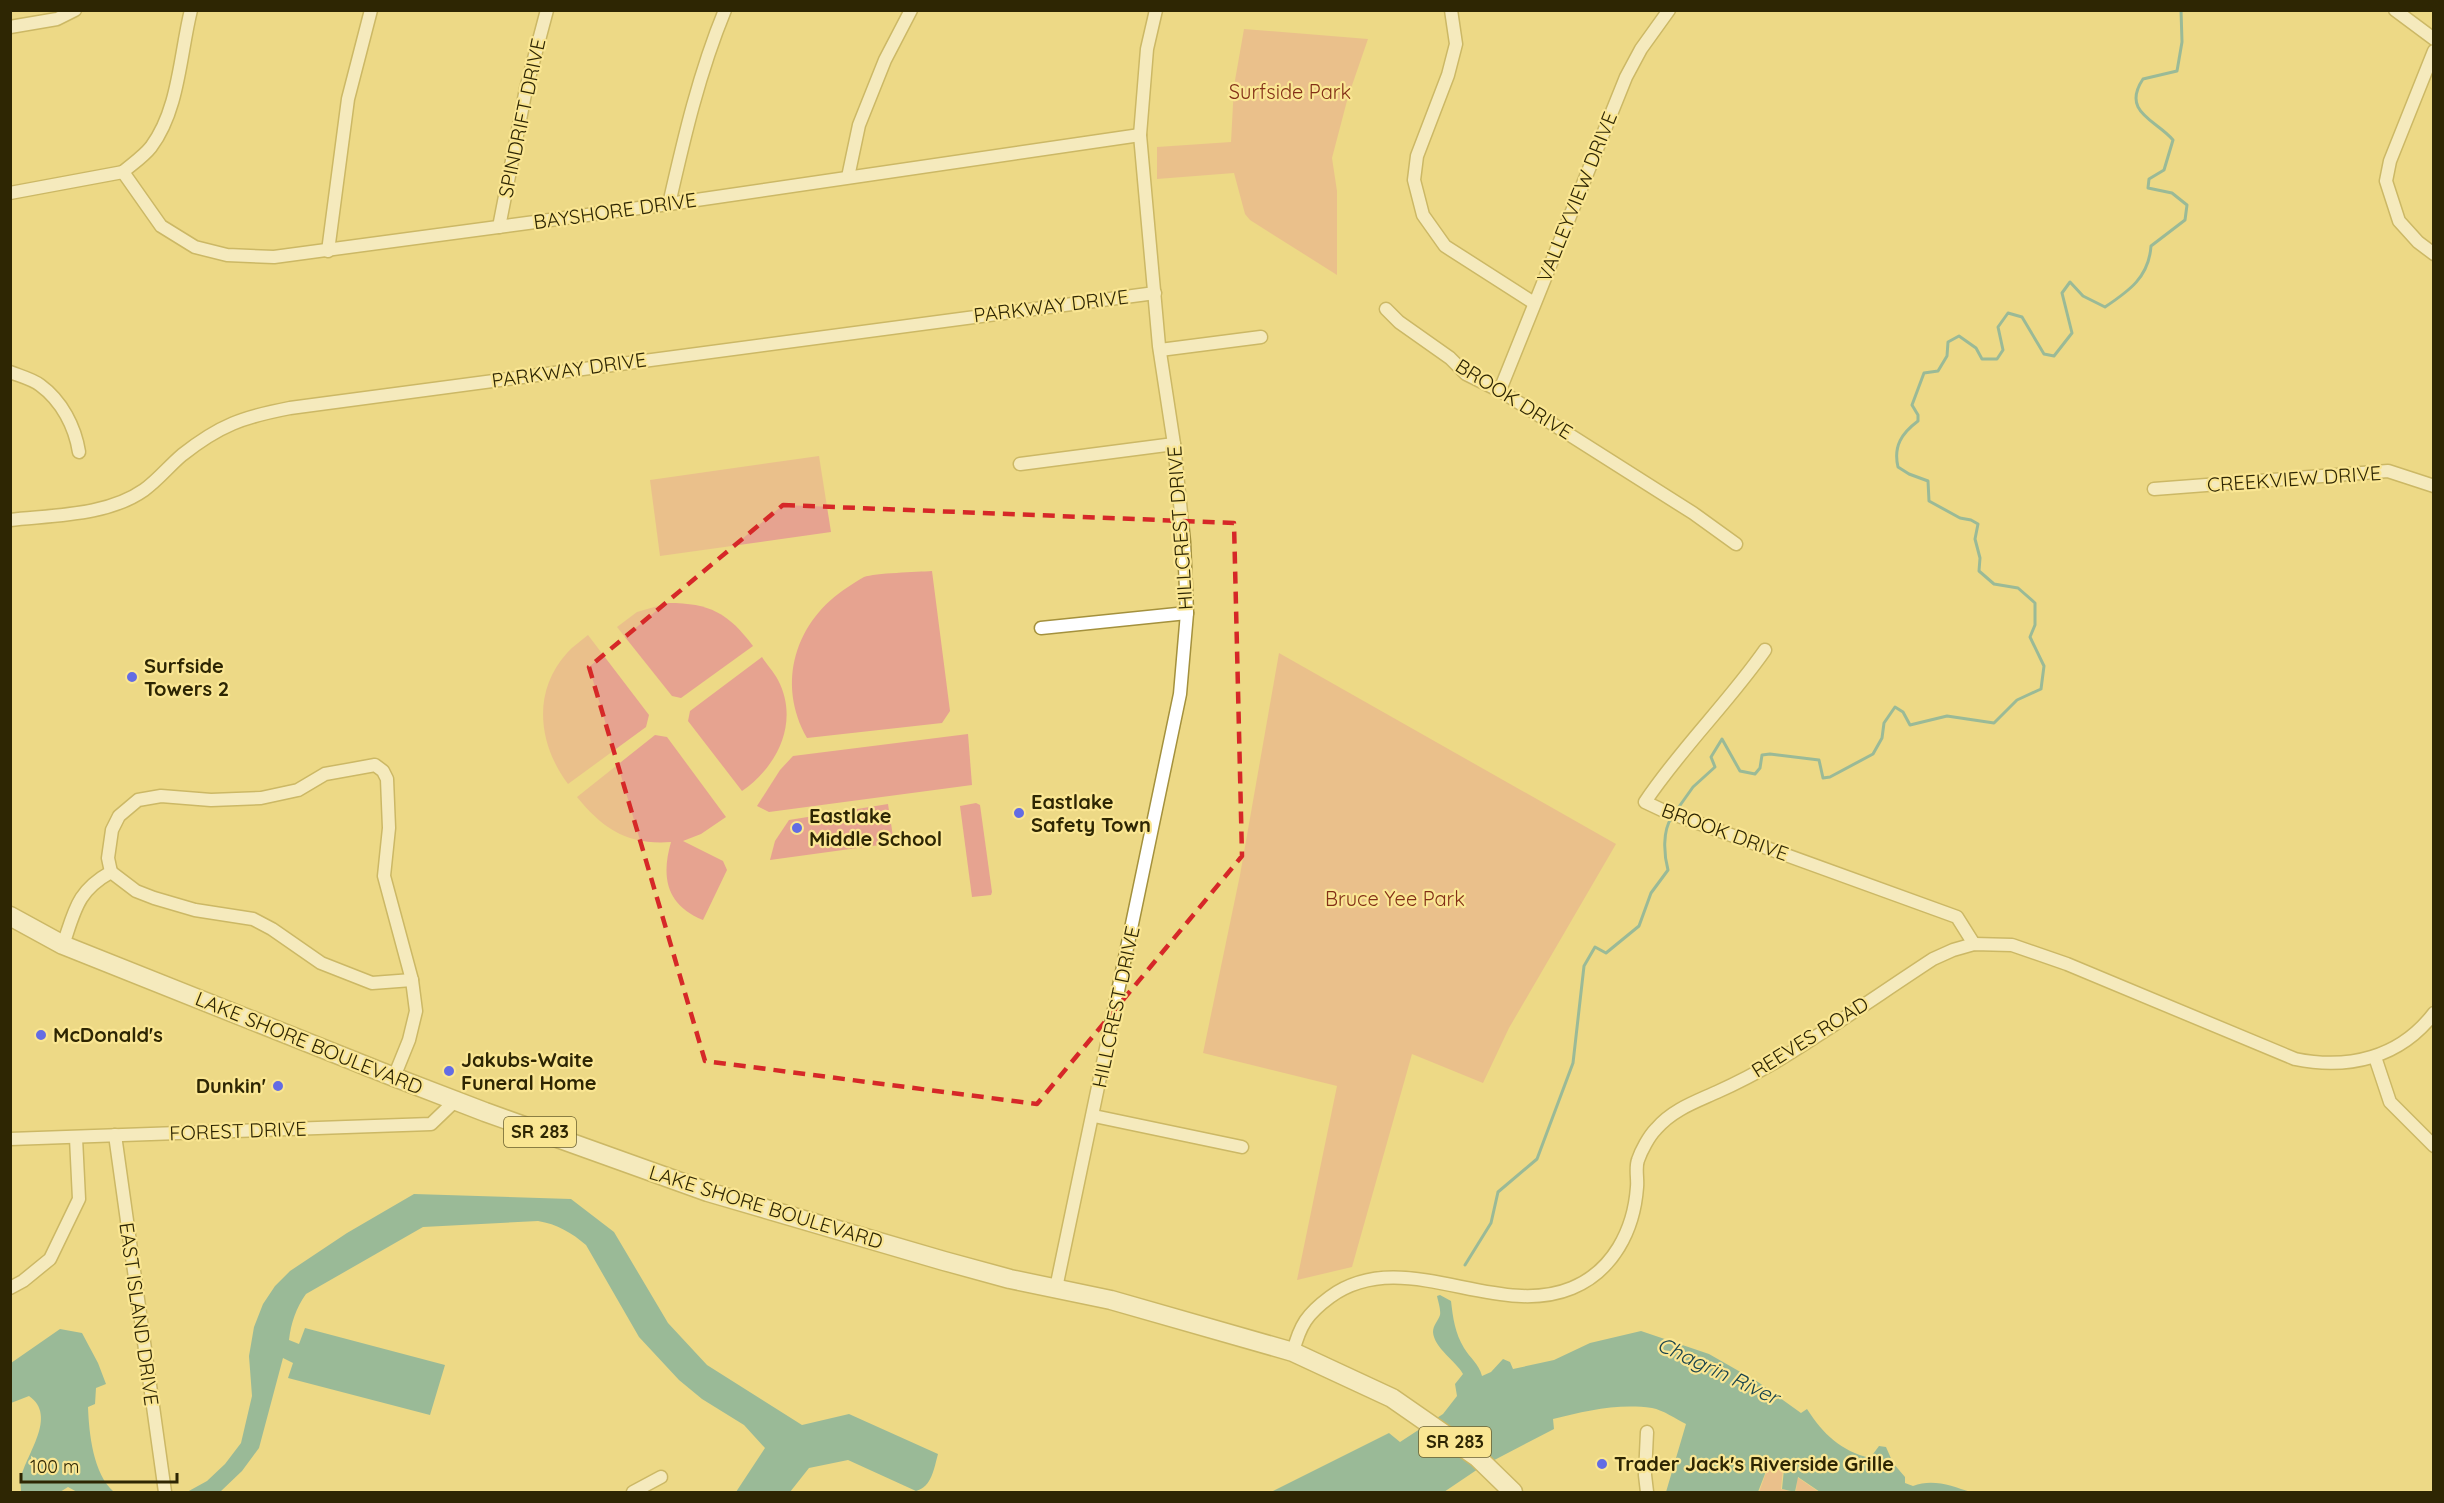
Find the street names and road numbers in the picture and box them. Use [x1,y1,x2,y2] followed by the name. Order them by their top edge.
[492,36,551,200] street label: SPINDRIFT DRIVE
[1531,108,1622,286] street label: VALLEYVIEW DRIVE
[532,187,698,234] street label: BAYSHORE DRIVE
[972,284,1130,327] street label: PARKWAY DRIVE
[490,346,648,393] street label: PARKWAY DRIVE
[1451,353,1577,444] street label: BROOK DRIVE
[1161,445,1198,611] street label: HILLCREST DRIVE
[2206,460,2382,497] street label: CREEKVIEW DRIVE
[1658,797,1792,866] street label: BROOK DRIVE
[1086,924,1145,1090] street label: HILLCREST DRIVE
[192,985,427,1100] street label: LAKE SHORE BOULEVARD
[1747,991,1873,1082] street label: REEVES ROAD
[169,1116,307,1145] street label: FOREST DRIVE
[504,1117,576,1147] road number: SR 283
[646,1159,886,1254] street label: LAKE SHORE BOULEVARD
[114,1221,165,1407] street label: EAST ISLAND DRIVE
[1419,1427,1491,1457] road number: SR 283

